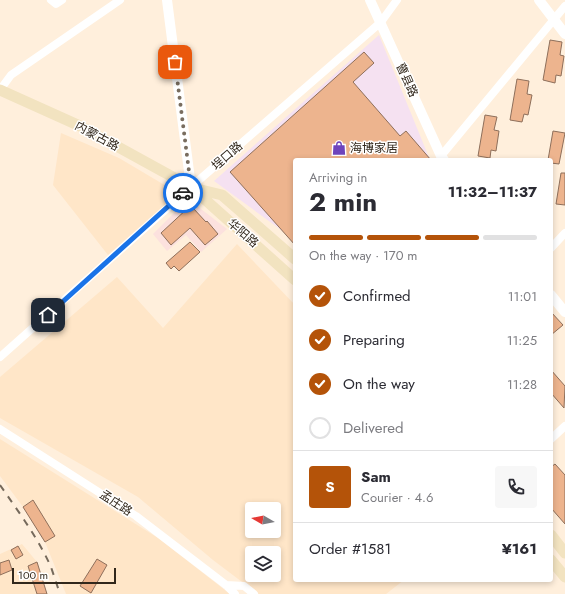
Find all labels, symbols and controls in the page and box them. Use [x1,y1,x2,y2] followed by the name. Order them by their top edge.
[158,45,192,79] pin
[164,51,186,73] icon: bag
[391,60,423,100] street label: 曹县路
[72,117,122,155] street label: 内蒙古路
[208,137,246,175] street label: 埕口路
[350,139,398,157] place label: 海博家居
[331,140,347,156] shop icon: 海博家居
[309,168,367,187] text: Arriving in
[163,173,203,213] courier
[448,181,537,203] text: 11:32–11:37
[172,182,194,204] icon: car
[309,183,377,221] text: 2 min
[224,214,262,252] street label: 华阳路
[309,246,418,265] text: On the way · 170 m
[309,285,331,307] icon: check
[343,285,411,307] text: Confirmed
[508,287,537,306] text: 11:01
[31,298,65,332] pin
[37,304,59,326] icon: home
[309,329,331,351] icon: check
[343,329,405,351] text: Preparing
[507,331,537,350] text: 11:25
[309,373,331,395] icon: check
[343,373,415,395] text: On the way
[507,375,537,394] text: 11:28
[343,417,404,439] text: Delivered
[361,466,391,488] text: Sam
[495,466,537,508] button: phone
[325,476,335,498] text: S
[96,486,136,520] street label: 孟庄路
[361,488,434,507] text: Courier · 4.6
[245,502,281,538] north arrow
[245,502,281,582] map controls
[309,538,391,560] text: Order #1581
[502,538,537,560] text: ¥161
[245,546,281,582] button: layers
[12,566,116,585] scale bar
[18,567,48,583] text: 100 m

